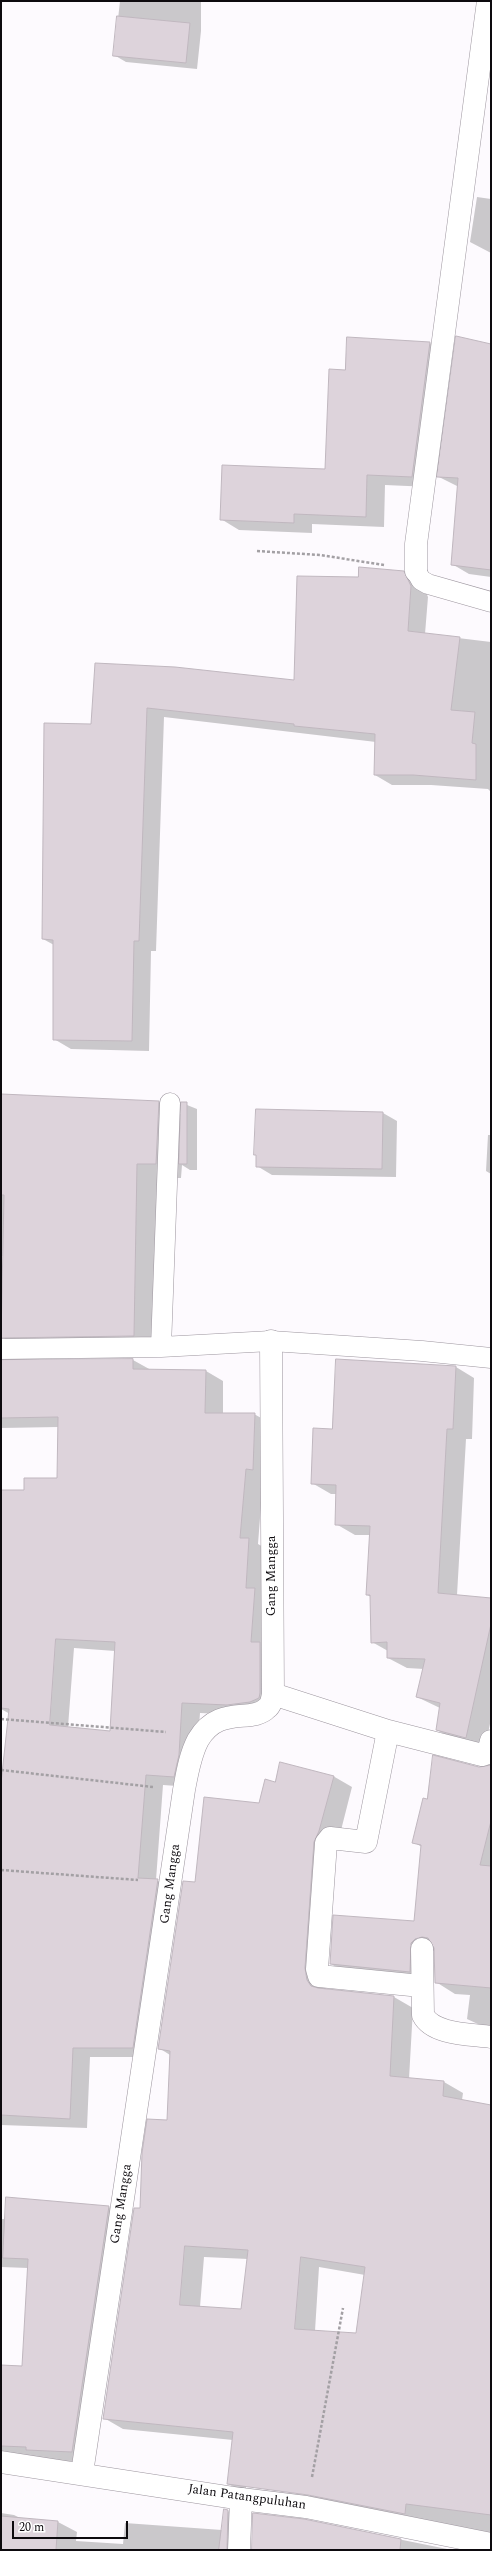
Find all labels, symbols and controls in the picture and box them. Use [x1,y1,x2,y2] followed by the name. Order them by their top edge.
[264,1536,280,1616] street label: Gang Mangga
[158,1843,184,1925] street label: Gang Mangga
[108,2163,136,2245] street label: Gang Mangga
[187,2482,307,2514] street label: Jalan Patangpuluhan
[14,2513,130,2539] scale bar
[19,2518,44,2537] text: 20 m

